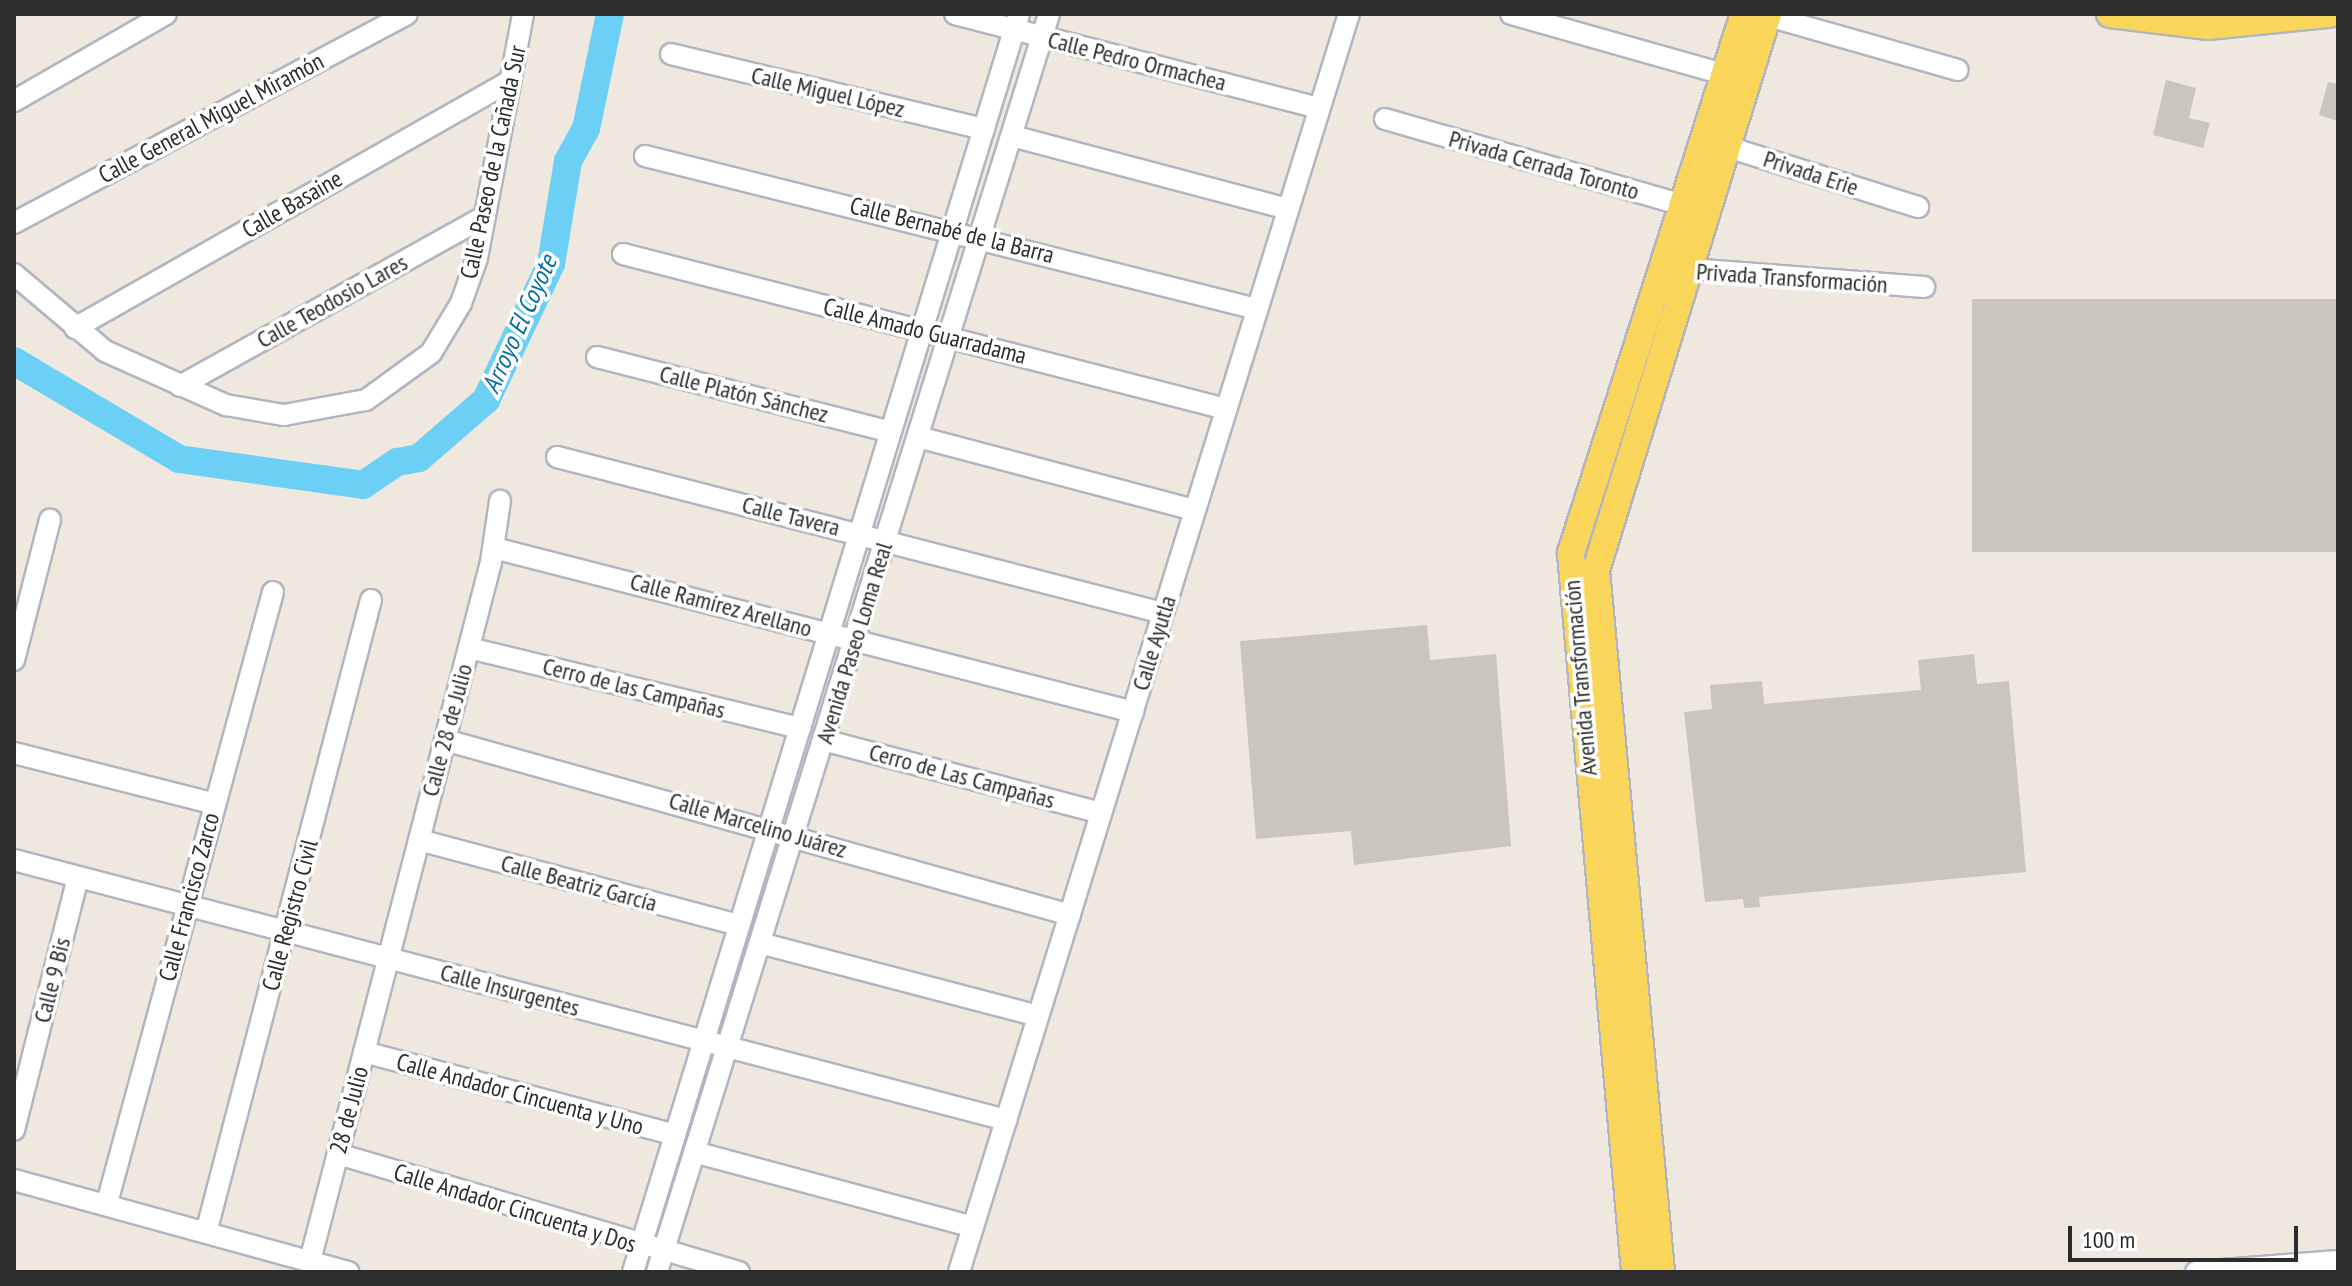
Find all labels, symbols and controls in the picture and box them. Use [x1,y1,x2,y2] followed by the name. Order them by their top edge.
[1045,25,1229,97] street label: Calle Pedro Ormachea
[454,43,532,281] street label: Calle Paseo de la Cañada Sur
[94,46,328,190] street label: Calle General Miguel Miramón
[749,60,907,124] street label: Calle Miguel López
[1445,124,1643,206] street label: Privada Cerrada Toronto
[1760,144,1862,202] street label: Privada Erie
[237,164,347,244] street label: Calle Basaine
[847,191,1057,269] street label: Calle Bernabé de la Barra
[251,248,413,354] street label: Calle Teodosio Lares
[475,250,563,398] water label: Arroyo El Coyote
[1695,257,1889,299] street label: Privada Transformación
[820,292,1030,370] street label: Calle Amado Guarradama
[657,359,831,429] street label: Calle Platón Sánchez
[739,490,843,542] street label: Calle Tavera
[810,539,898,747] street label: Avenida Paseo Loma Real
[626,567,816,643] street label: Calle Ramírez Arellano
[1557,579,1603,777] street label: Avenida Transformación
[1126,592,1182,694] street label: Calle Ayutla
[540,651,728,725] street label: Cerro de las Campañas
[416,661,478,799] street label: Calle 28 de Julio
[866,737,1058,815] street label: Cerro de Las Campañas
[666,786,850,864] street label: Calle Marcelino Juárez
[153,810,225,984] street label: Calle Francisco Zarco
[256,836,324,994] street label: Calle Registro Civil
[498,848,660,918] street label: Calle Beatriz García
[28,934,76,1026] street label: Calle 9 Bis
[437,958,583,1022] street label: Calle Insurgentes
[393,1047,647,1141] street label: Calle Andador Cincuenta y Uno
[324,1063,374,1157] street label: 28 de Julio
[390,1157,640,1259] street label: Calle Andador Cincuenta y Dos
[2072,1210,2302,1260] scale bar
[2082,1224,2135,1255] text: 100 m

